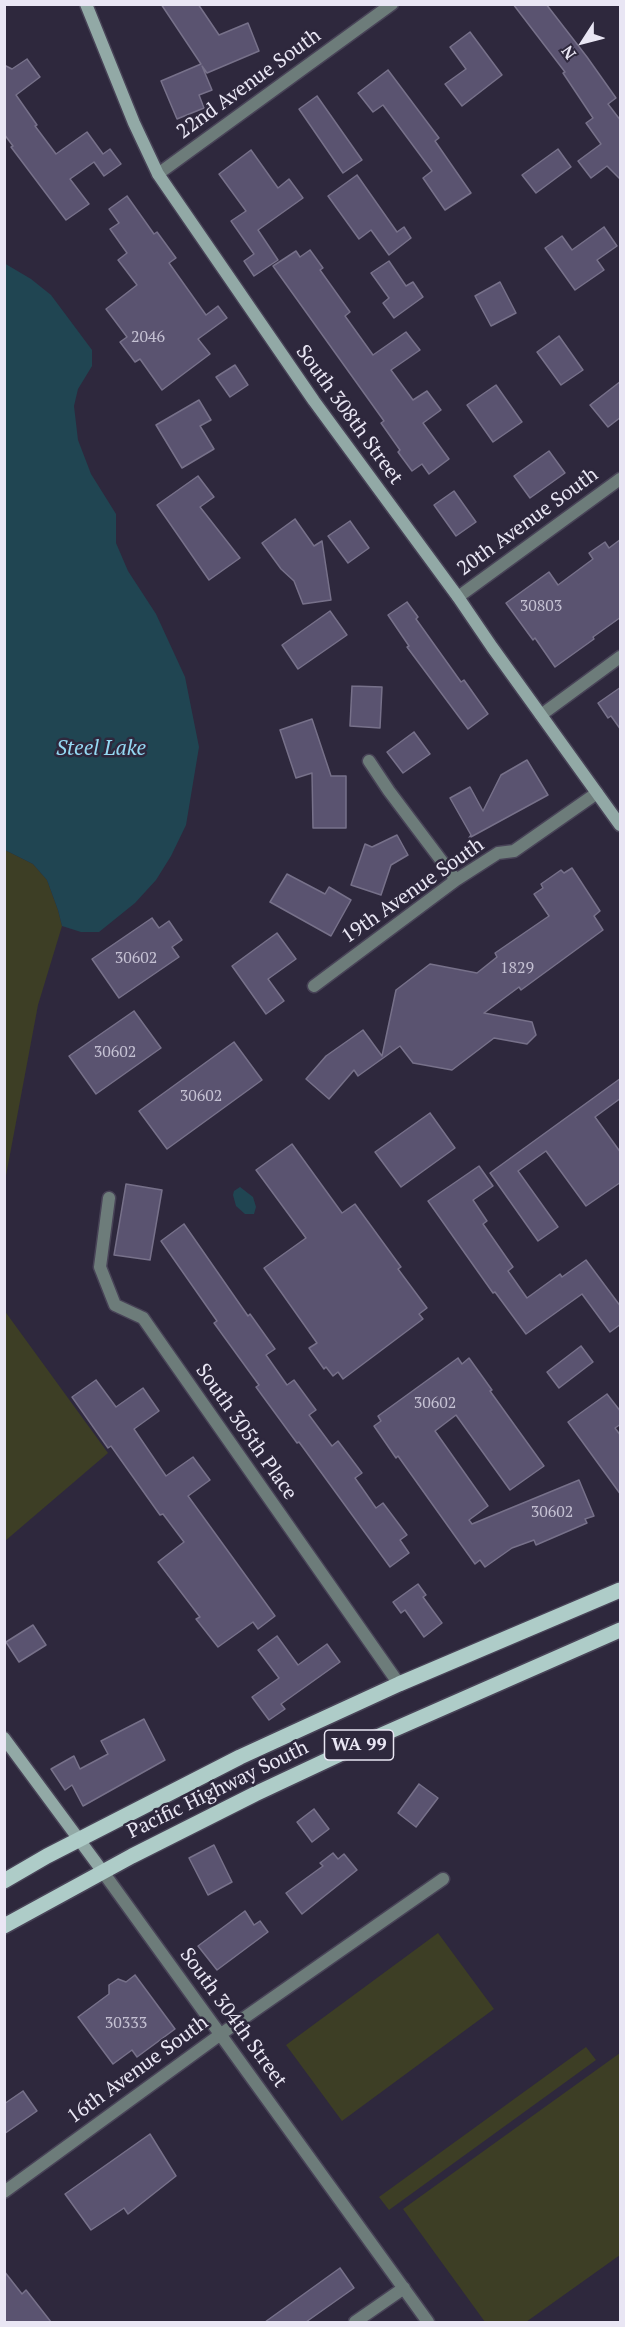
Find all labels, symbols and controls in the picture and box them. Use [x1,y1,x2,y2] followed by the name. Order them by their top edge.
[553,12,613,72] north arrow
[172,24,326,144] street label: 22nd Avenue South
[556,41,581,64] text: N
[131,327,165,347] house number: 2046
[290,341,408,489] street label: South 308th Street
[453,463,603,581] street label: 20th Avenue South
[520,596,562,616] house number: 30803
[56,736,146,762] water label: Steel Lake
[337,833,489,949] street label: 19th Avenue South
[115,948,157,968] house number: 30602
[500,958,534,978] house number: 1829
[94,1042,136,1062] house number: 30602
[180,1086,222,1106] house number: 30602
[190,1359,302,1505] street label: South 305th Place
[414,1393,456,1413] house number: 30602
[531,1502,573,1522] house number: 30602
[324,1730,394,1760] road number: WA 99
[124,1736,312,1844] street label: Pacific Highway South
[174,1944,292,2092] street label: South 304th Street
[63,2011,213,2129] street label: 16th Avenue South
[105,2013,147,2033] house number: 30333

